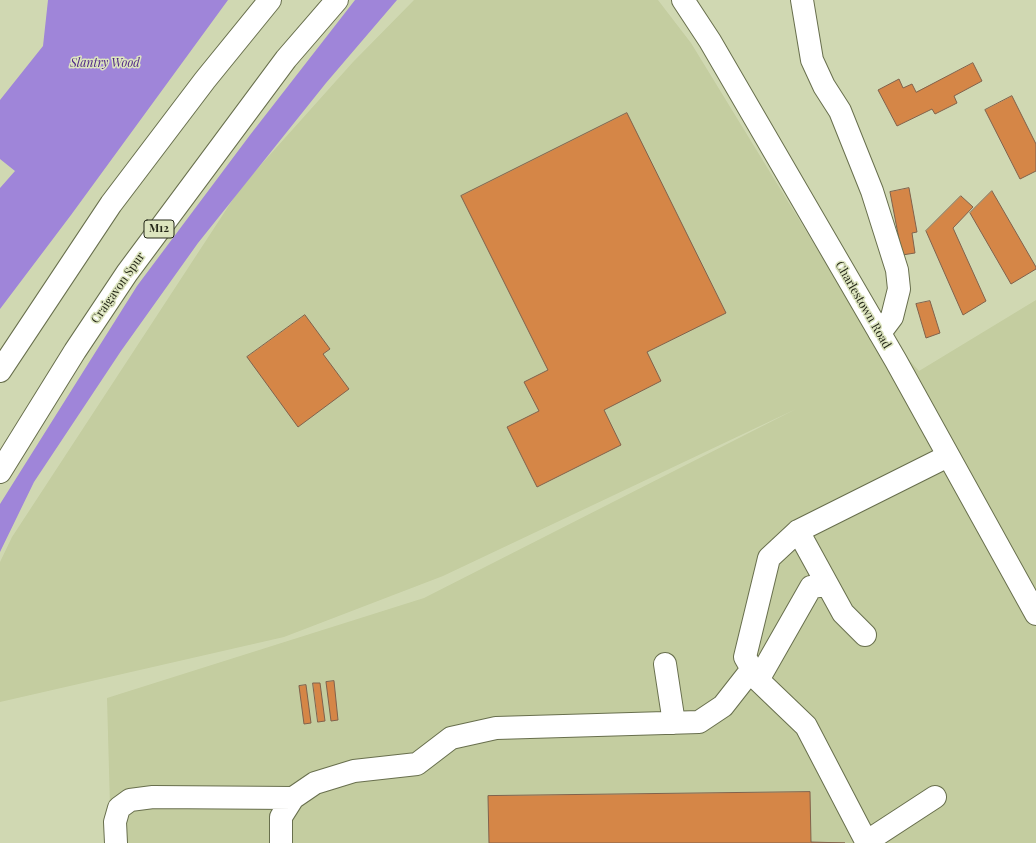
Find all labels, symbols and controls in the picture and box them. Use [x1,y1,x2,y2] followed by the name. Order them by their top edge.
[70,56,140,70] park label: Slantry Wood
[144,220,174,238] road number: M12
[88,250,148,326] street label: Craigavon Spur
[832,259,894,351] street label: Charlestown Road

